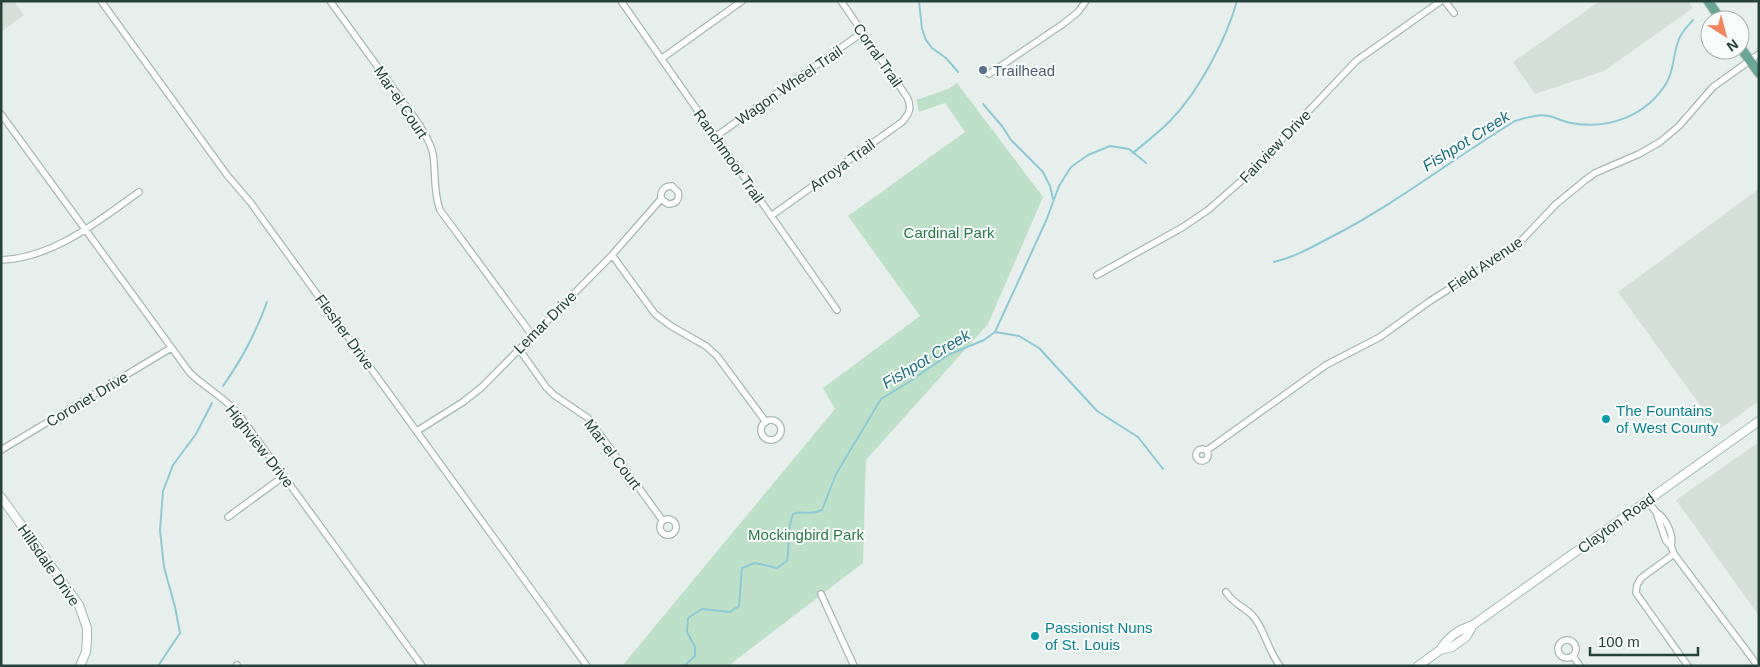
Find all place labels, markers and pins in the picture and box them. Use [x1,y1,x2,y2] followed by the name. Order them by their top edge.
[993,62,1055,79] place label: Trailhead
[977,64,989,76] marker: Trailhead
[1616,402,1719,436] place label: The Fountains of West County
[1600,413,1612,425] marker: The Fountains of West County
[1045,619,1153,653] place label: Passionist Nuns of St. Louis
[1029,630,1041,642] marker: Passionist Nuns of St. Louis

